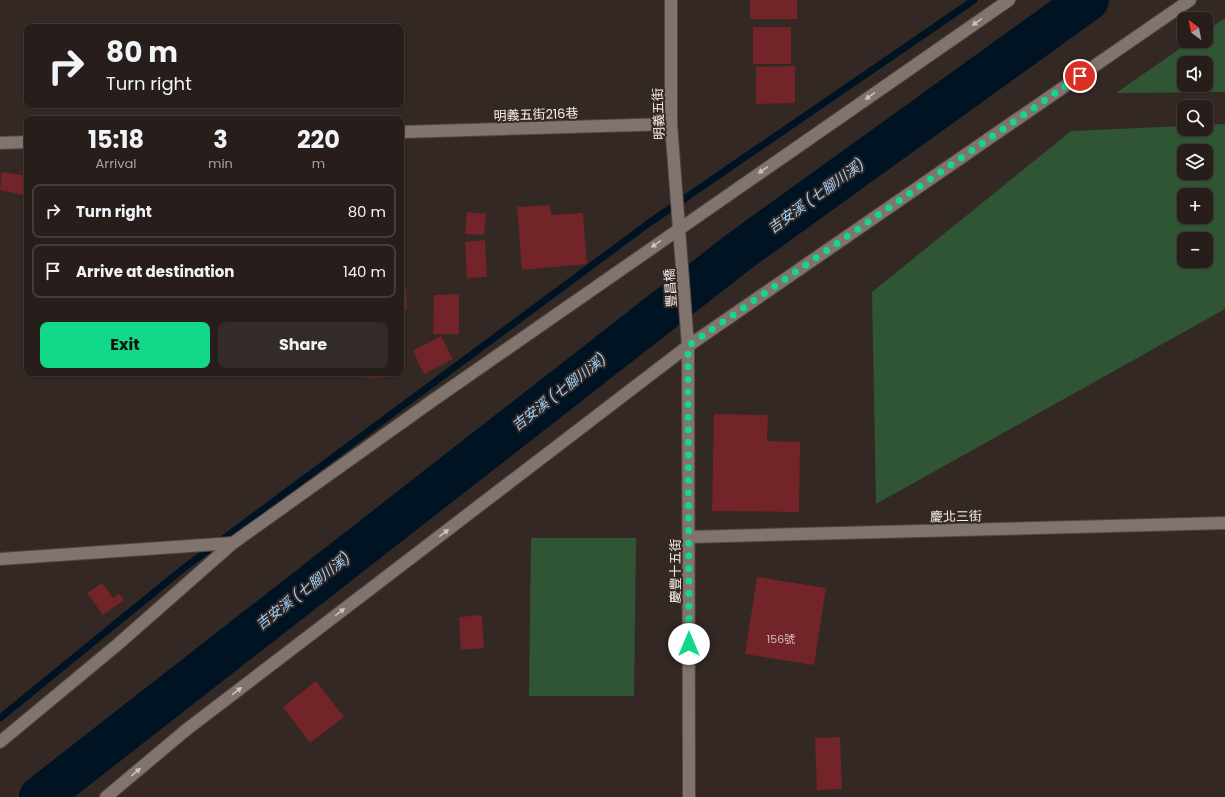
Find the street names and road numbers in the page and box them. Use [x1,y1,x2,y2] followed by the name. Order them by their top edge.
[648,88,669,140] street label: 明義五街
[493,104,579,125] street label: 明義五街216巷
[660,268,681,308] street label: 豐昌橋
[930,507,982,526] street label: 慶北三街
[666,538,685,604] street label: 慶豐十五街

